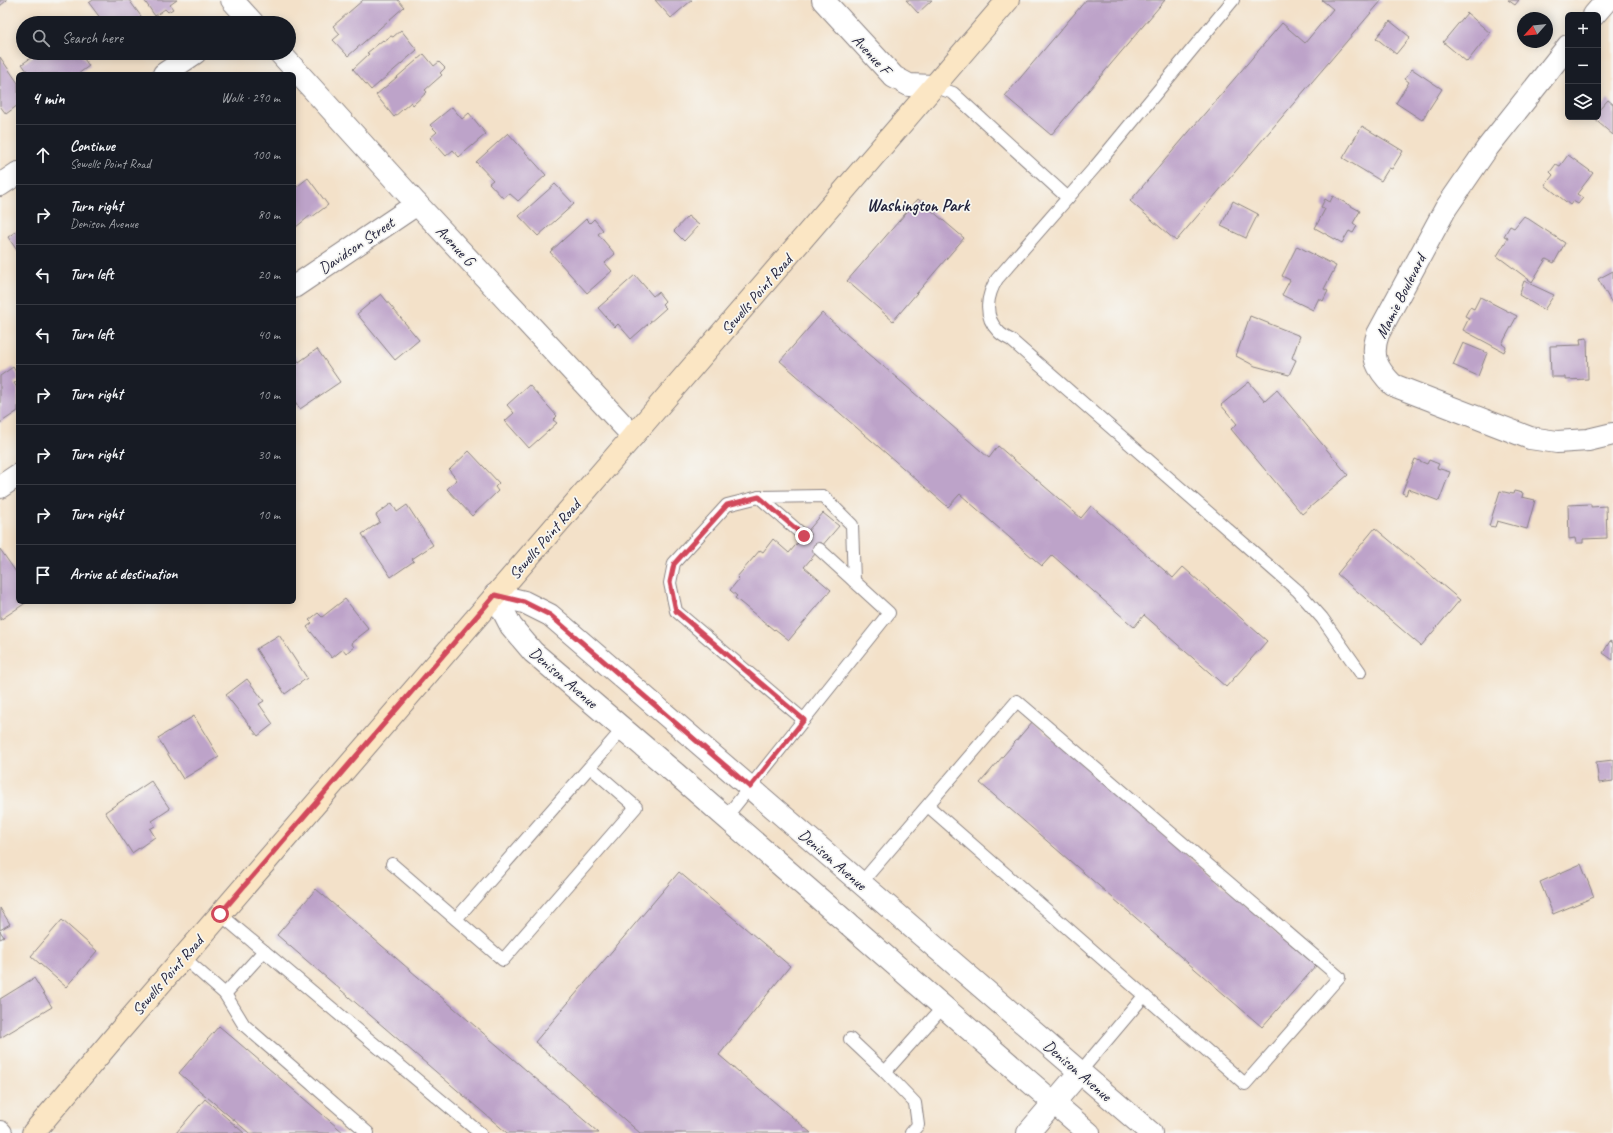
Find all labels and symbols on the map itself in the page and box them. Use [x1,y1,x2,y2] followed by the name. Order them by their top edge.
[1517,12,1553,48] north arrow
[848,30,897,82] street label: Avenue F
[867,195,971,216] district label: Washington Park
[315,212,400,279] street label: Davidson Street
[431,221,481,272] street label: Avenue G
[717,249,799,339] street label: Sewells Point Road
[1371,249,1432,342] street label: Mamie Boulevard
[505,494,587,584] street label: Sewells Point Road
[795,527,813,545] route end
[525,643,603,714] street label: Denison Avenue
[794,825,872,896] street label: Denison Avenue
[211,905,229,923] route start
[128,930,210,1020] street label: Sewells Point Road
[1039,1036,1117,1107] street label: Denison Avenue

